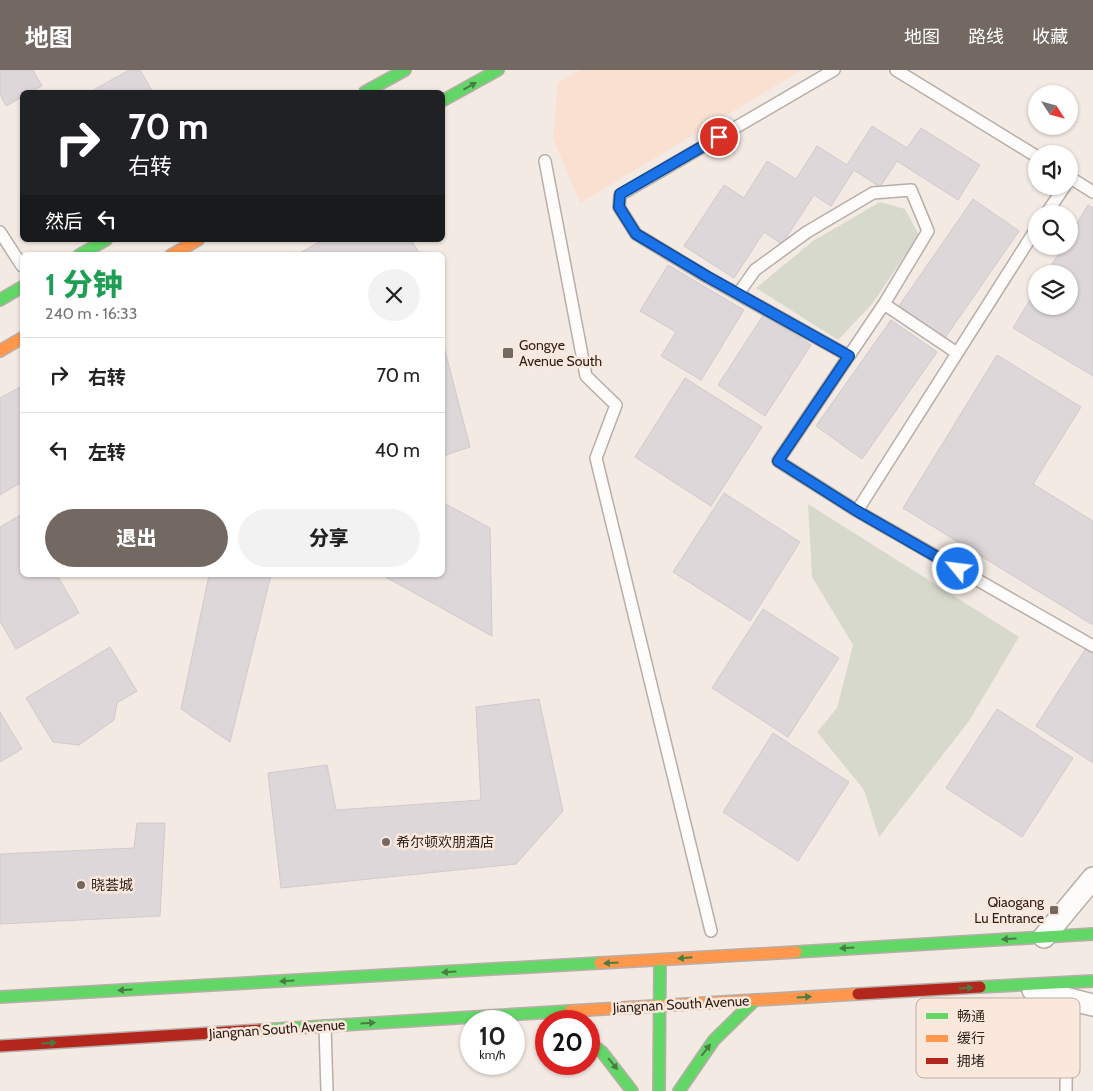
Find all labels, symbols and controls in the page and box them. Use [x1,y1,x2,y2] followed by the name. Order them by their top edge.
[25,23,73,52] text: 地图
[904,26,940,48] text: 地图
[968,26,1004,48] text: 路线
[1032,26,1068,48] text: 收藏
[464,81,477,90] one-way arrow
[1028,85,1078,135] north arrow
[1028,85,1078,315] map controls
[128,105,209,148] text: 70 m
[45,110,110,175] icon: right
[698,116,740,158] pin
[705,123,733,151] icon: arrive
[1028,145,1078,195] button: sound
[128,153,172,180] text: 右转
[93,205,121,233] icon: left
[1028,205,1078,255] button: search
[45,210,83,233] text: 然后
[1028,265,1078,315] button: layers
[45,266,123,303] text: 1 分钟
[368,269,420,321] button: close
[45,304,137,323] text: 240 m · 16:33
[519,336,602,370] place label: Gongye Avenue South
[501,346,515,360] marker: Gongye Avenue South
[45,361,73,389] icon: right
[376,364,420,387] text: 70 m
[88,366,126,389] text: 右转
[45,436,73,464] icon: left
[375,439,420,462] text: 40 m
[88,441,126,464] text: 左转
[45,509,228,567] button: 退出
[238,509,420,567] button: 分享
[931,542,983,594] position arrow
[396,833,494,851] place label: 希尔顿欢朋酒店
[380,836,392,848] marker: 希尔顿欢朋酒店
[91,876,133,894] place label: 晓荟城
[75,879,87,891] marker: 晓荟城
[974,893,1045,927] place label: Qiaogang Lu Entrance
[1048,904,1060,916] marker: Qiaogang Lu Entrance
[1001,935,1017,943] one-way arrow
[839,945,855,953] one-way arrow
[677,954,693,962] one-way arrow
[603,959,619,967] one-way arrow
[441,968,457,976] one-way arrow
[279,977,295,985] one-way arrow
[958,983,974,991] one-way arrow
[116,986,132,994] one-way arrow
[611,991,750,1017] street label: Jiangnan South Avenue
[796,992,812,1000] one-way arrow
[916,998,1080,1078] legend
[957,1007,985,1025] text: 畅通
[535,1010,600,1075] speed limit sign: 20
[207,1015,346,1043] street label: Jiangnan South Avenue
[360,1019,376,1027] one-way arrow
[479,1021,506,1051] text: 10
[957,1029,985,1047] text: 缓行
[41,1039,57,1047] one-way arrow
[701,1044,712,1057] one-way arrow
[479,1047,506,1062] text: km/h
[957,1052,985,1070] text: 拥堵
[607,1058,618,1071] one-way arrow

